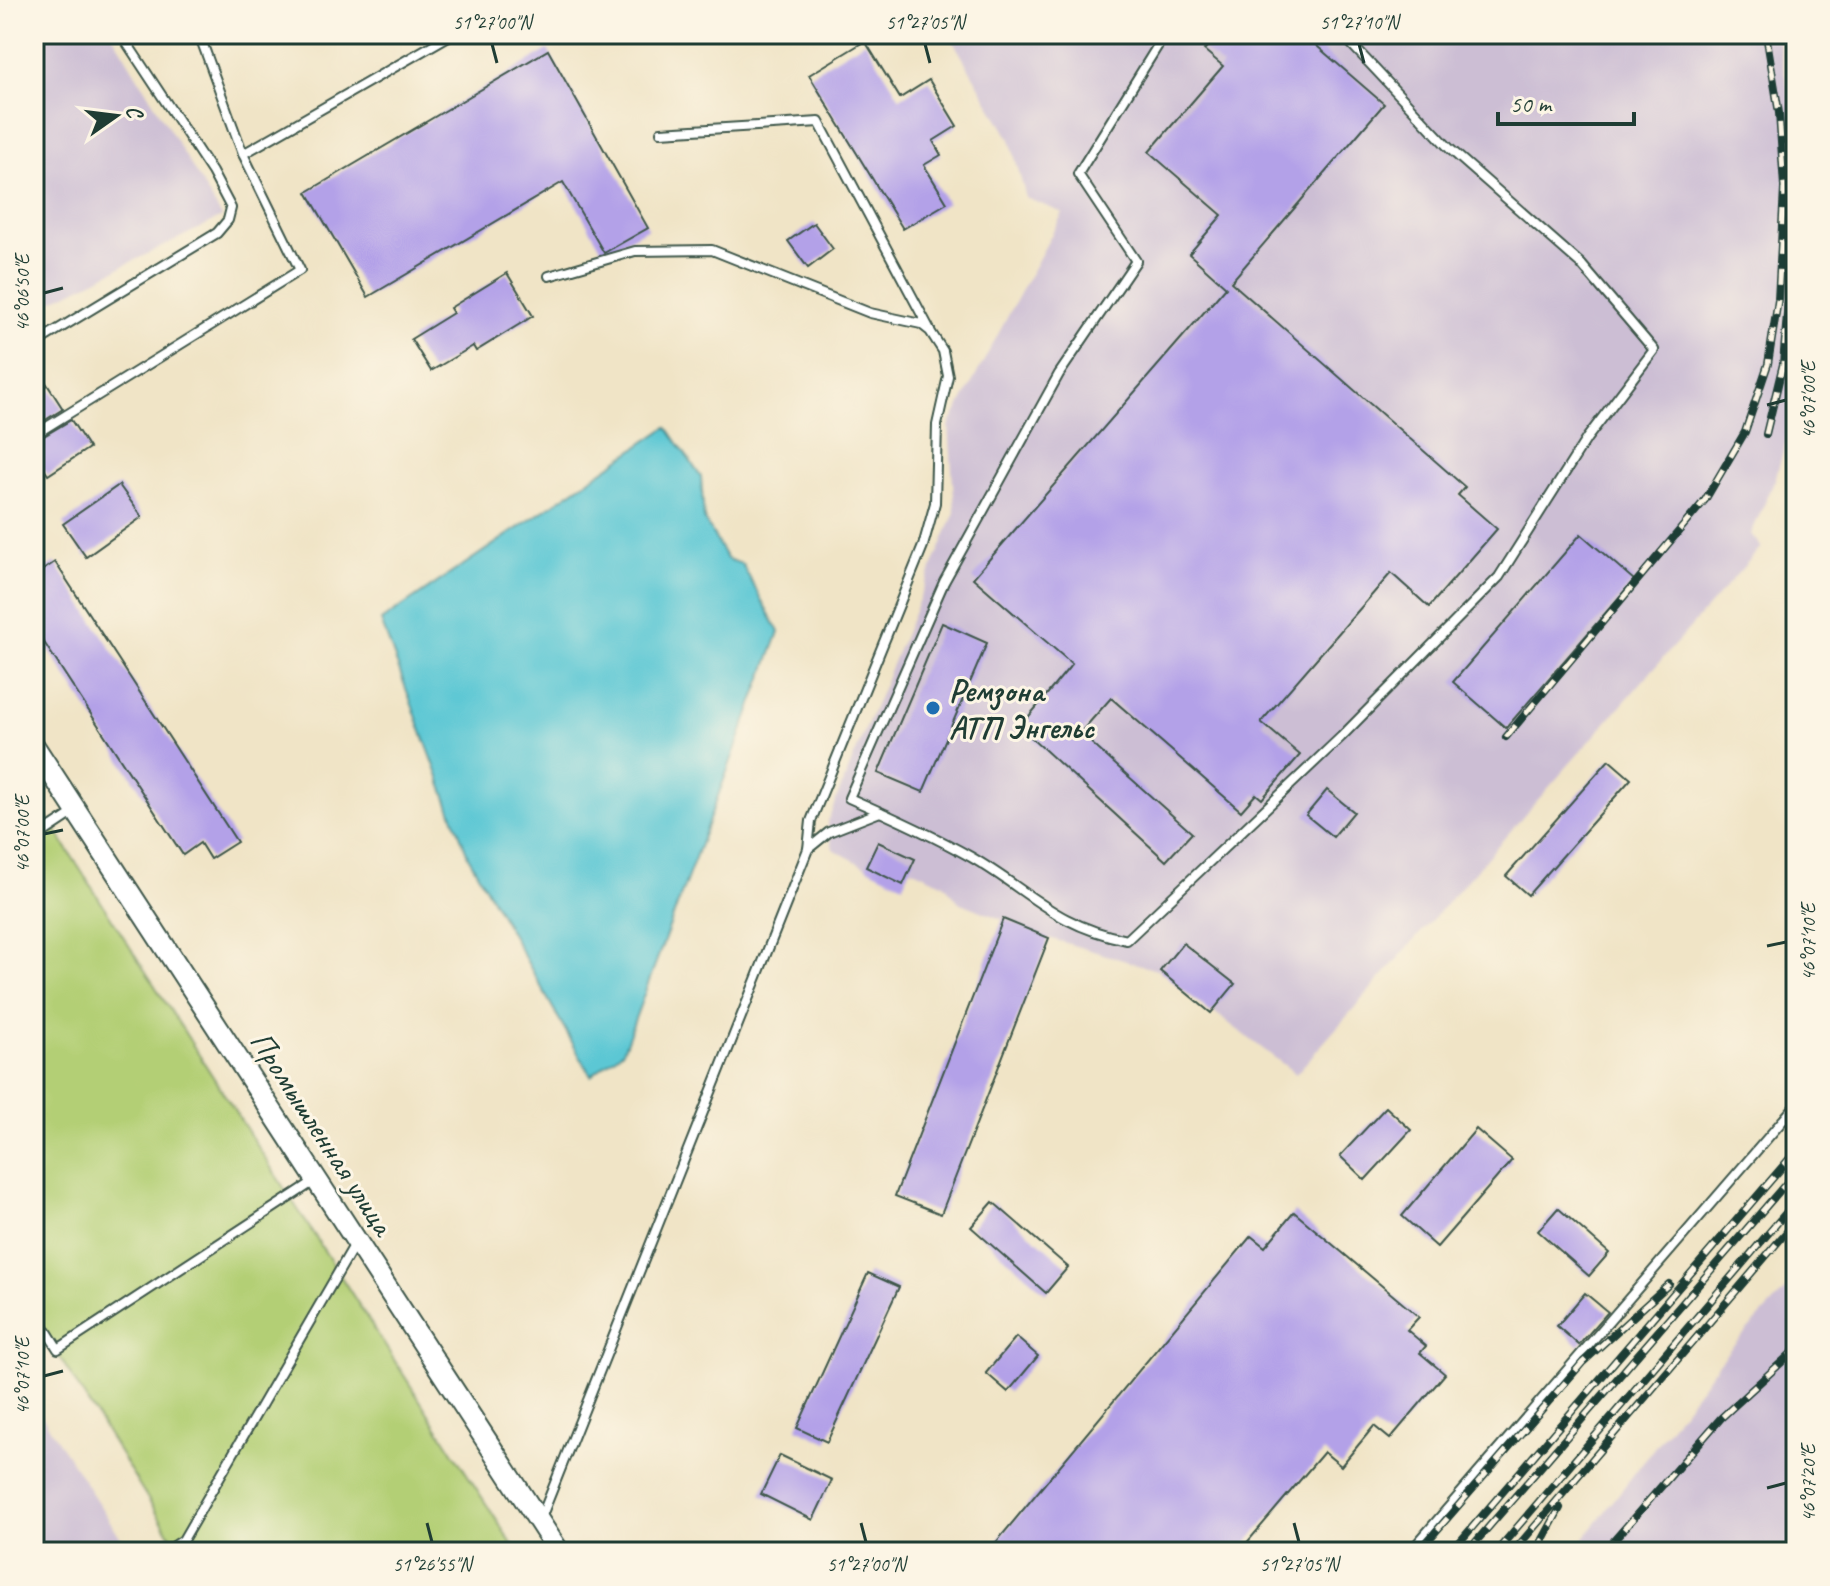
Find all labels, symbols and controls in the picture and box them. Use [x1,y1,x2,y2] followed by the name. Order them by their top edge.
[453,10,534,35] text: 51°27'00"N
[886,10,967,35] text: 51°27'05"N
[1320,10,1401,35] text: 51°27'10"N
[76,76,156,156] north arrow
[1498,76,1634,126] scale bar
[1510,89,1553,119] text: 50 m
[120,103,150,123] text: С
[10,252,35,332] text: 46°06'50"E
[1796,359,1821,439] text: 46°07'00"E
[949,670,1096,748] place label: Ремзона АТП Энгельс
[924,699,942,717] marker: Ремзона АТП Энгельс
[10,793,35,873] text: 46°07'00"E
[1796,901,1821,981] text: 46°07'10"E
[241,1023,405,1245] street label: Промышленная улица
[10,1335,35,1415] text: 46°07'10"E
[1796,1442,1821,1522] text: 46°07'20"E
[393,1552,474,1577] text: 51°26'55"N
[827,1552,908,1577] text: 51°27'00"N
[1260,1552,1341,1577] text: 51°27'05"N

